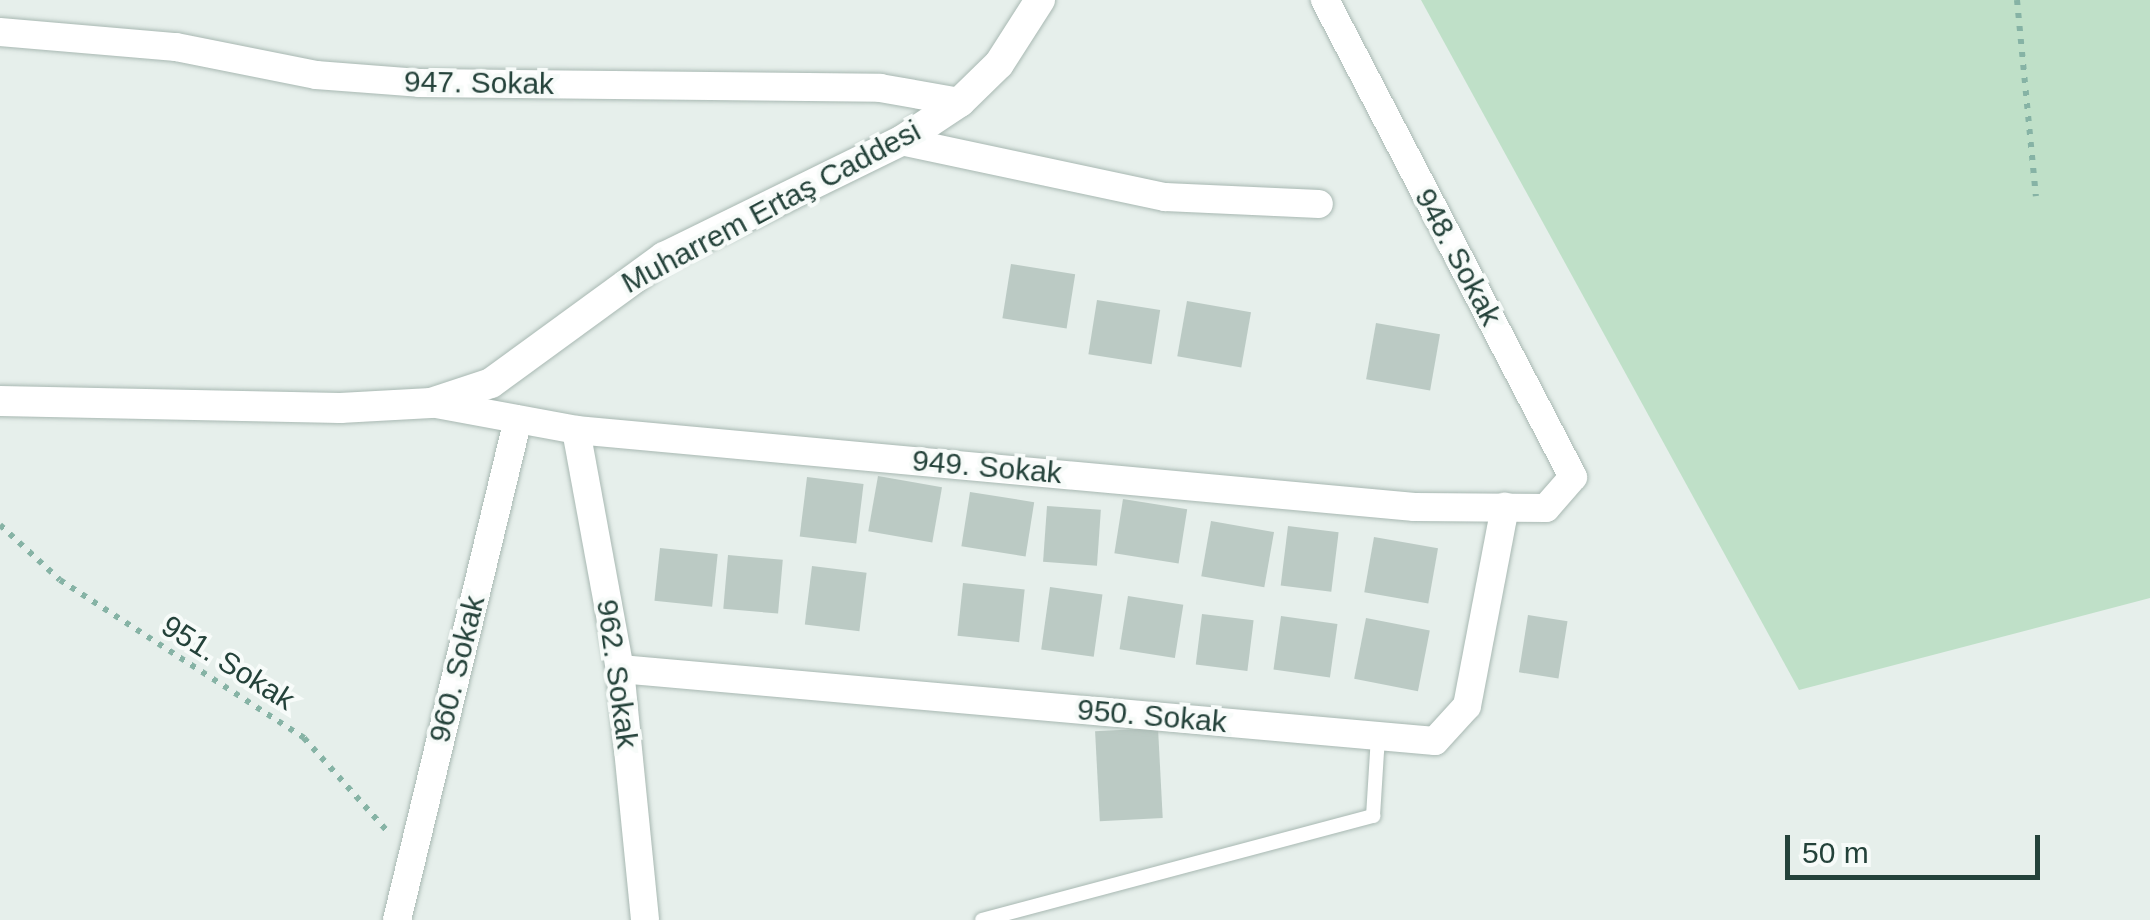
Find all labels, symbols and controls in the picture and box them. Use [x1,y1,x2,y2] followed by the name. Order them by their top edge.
[404,64,554,102] street label: 947. Sokak
[615,113,927,301] street label: Muharrem Ertaş Caddesi
[1407,182,1509,332] street label: 948. Sokak
[911,443,1063,491] street label: 949. Sokak
[421,592,493,746] street label: 960. Sokak
[589,597,645,751] street label: 962. Sokak
[155,608,301,718] street label: 951. Sokak
[1076,692,1228,740] street label: 950. Sokak
[1790,815,2045,877] scale bar
[1802,836,1869,869] text: 50 m

